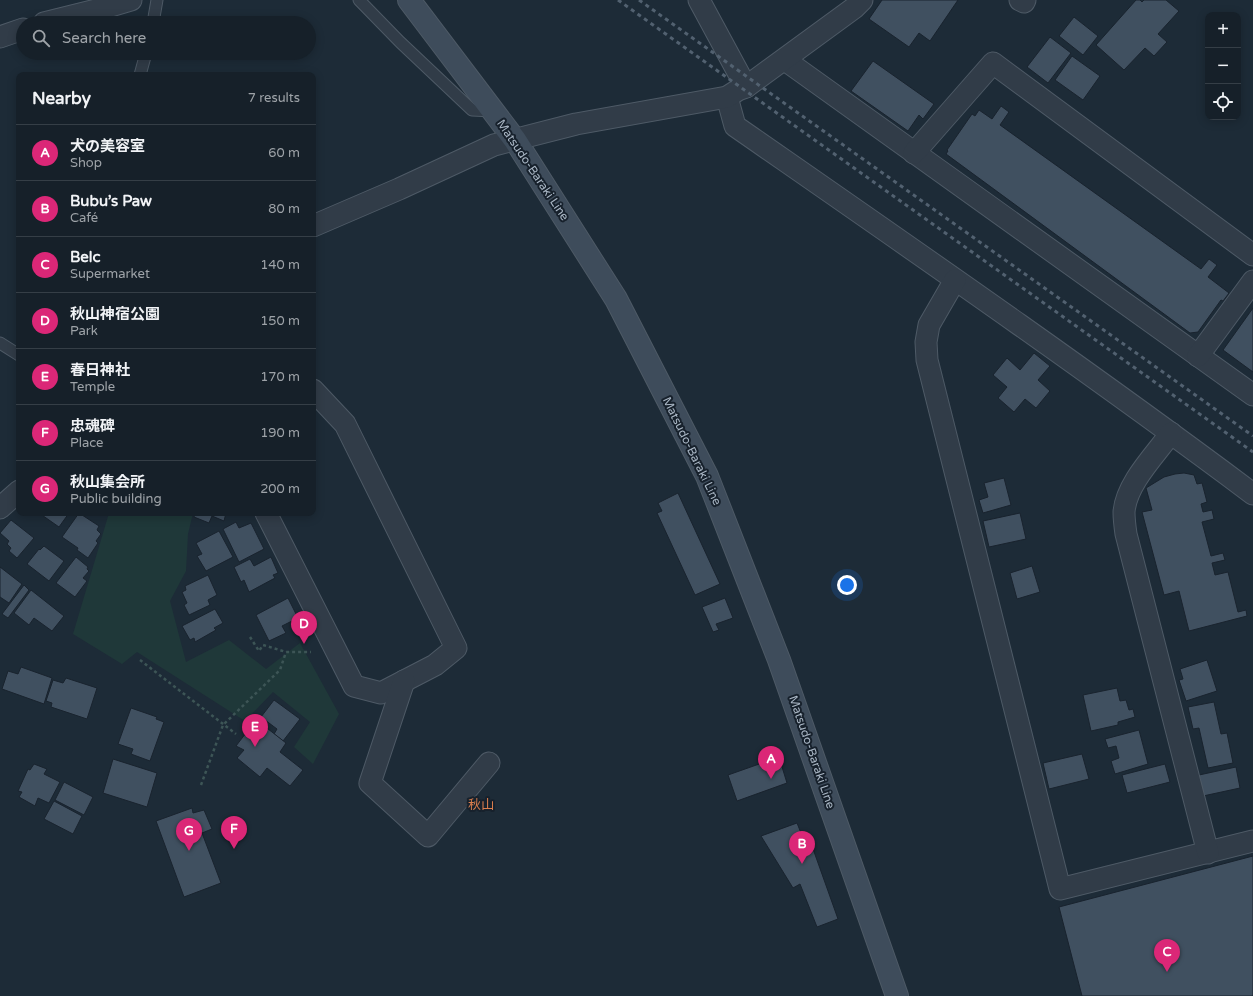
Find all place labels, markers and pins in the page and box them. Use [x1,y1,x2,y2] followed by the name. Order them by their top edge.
[291,611,317,644] pin: D
[242,714,268,747] pin: E
[758,746,784,779] pin: A
[221,816,247,849] pin: F
[176,818,202,851] pin: G
[789,831,815,864] pin: B
[1154,939,1180,972] pin: C

